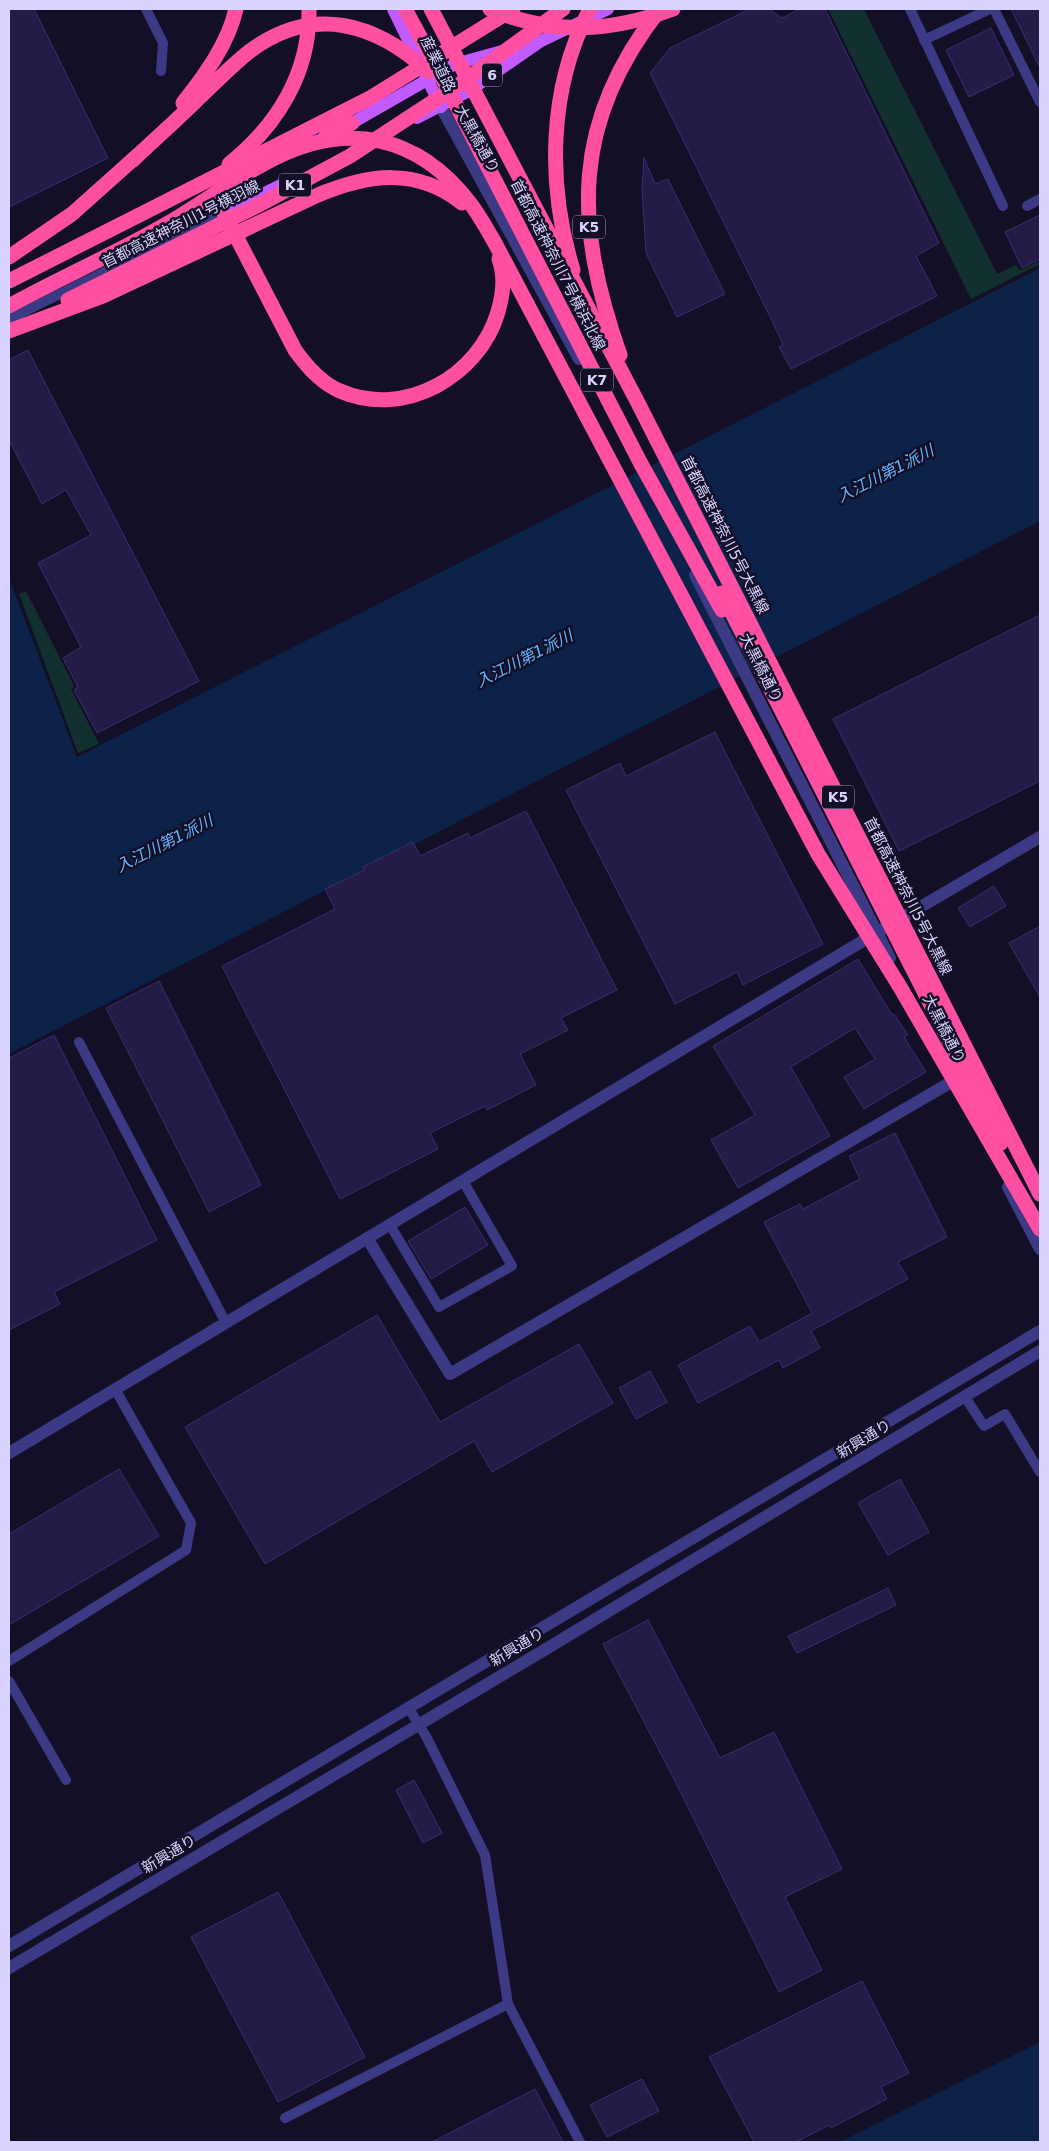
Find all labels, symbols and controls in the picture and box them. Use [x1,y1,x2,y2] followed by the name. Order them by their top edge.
[417,33,459,95] street label: 産業道路
[482,64,502,86] road number: 6
[451,102,503,176] street label: 大黒橋通り
[279,174,311,196] road number: K1
[99,176,263,272] street label: 首都高速神奈川1号横羽線
[507,176,609,354] street label: 首都高速神奈川7号横浜北線
[573,216,605,238] road number: K5
[581,368,613,392] road number: K7
[834,440,939,506] water label: 入江川第1派川
[677,453,773,617] street label: 首都高速神奈川5号大黒線
[473,625,578,691] water label: 入江川第1派川
[736,630,786,706] street label: 大黒橋通り
[822,786,854,809] road number: K5
[113,810,218,876] water label: 入江川第1派川
[860,814,956,978] street label: 首都高速神奈川5号大黒線
[919,991,969,1067] street label: 大黒橋通り
[834,1416,894,1462] street label: 新興通り
[487,1624,547,1670] street label: 新興通り
[139,1831,199,1877] street label: 新興通り

